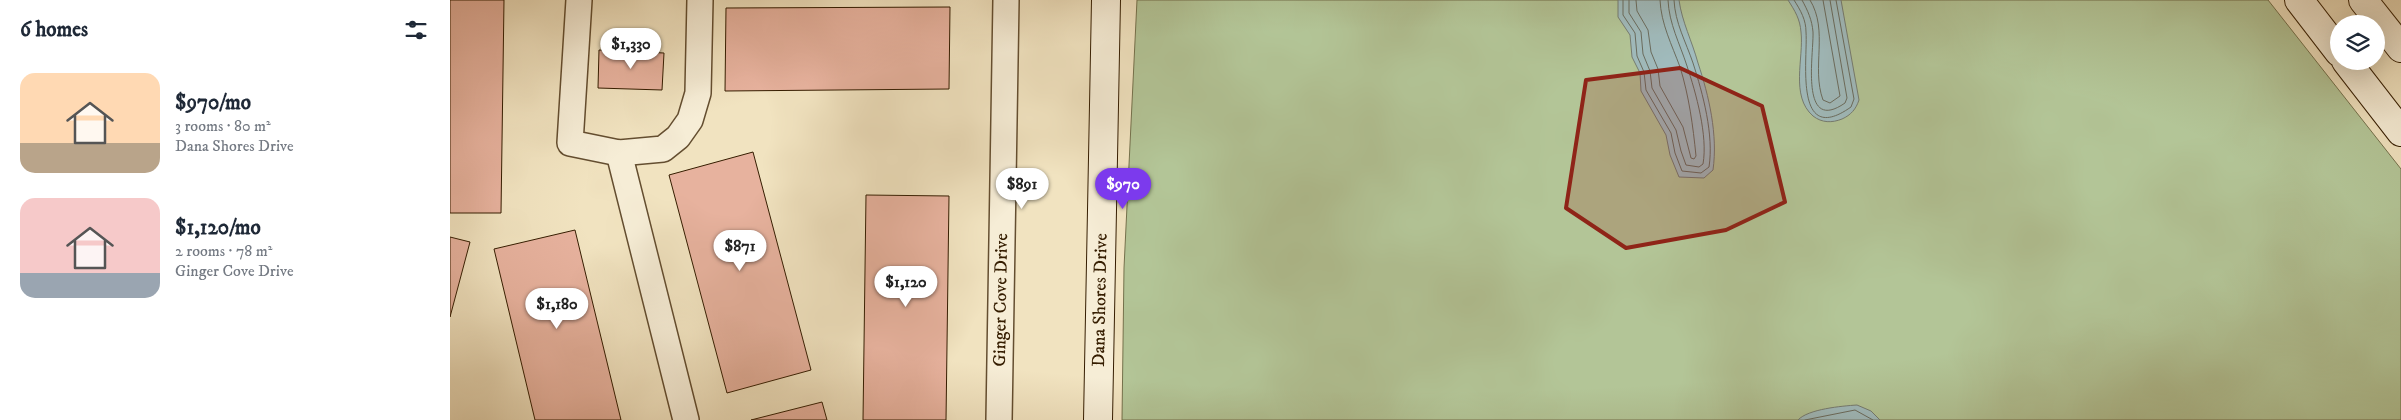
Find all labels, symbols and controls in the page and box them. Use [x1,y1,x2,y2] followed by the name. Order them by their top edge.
[2330,15,2385,70] map controls
[2330,15,2385,70] button: layers
[402,16,430,44] icon: filters
[20,17,88,43] text: 6 homes
[590,28,672,70] pin: $1,330
[611,34,651,54] text: $1,330
[175,90,251,116] text: $970/mo
[60,93,120,153] icon: home
[175,116,271,136] text: 3 rooms · 80 m²
[175,136,294,156] text: Dana Shores Drive
[992,168,1052,210] pin: $891
[1093,168,1153,210] pin: $970
[1007,174,1037,194] text: $891
[1106,174,1140,194] text: $970
[175,215,261,241] text: $1,120/mo
[60,218,120,278] icon: home
[710,230,770,272] pin: $871
[989,233,1013,367] street label: Ginger Cove Drive
[1088,233,1113,367] street label: Dana Shores Drive
[724,236,756,256] text: $871
[175,241,272,261] text: 2 rooms · 78 m²
[175,261,294,281] text: Ginger Cove Drive
[865,266,947,308] pin: $1,120
[885,272,927,292] text: $1,120
[516,288,598,330] pin: $1,180
[536,294,578,314] text: $1,180

